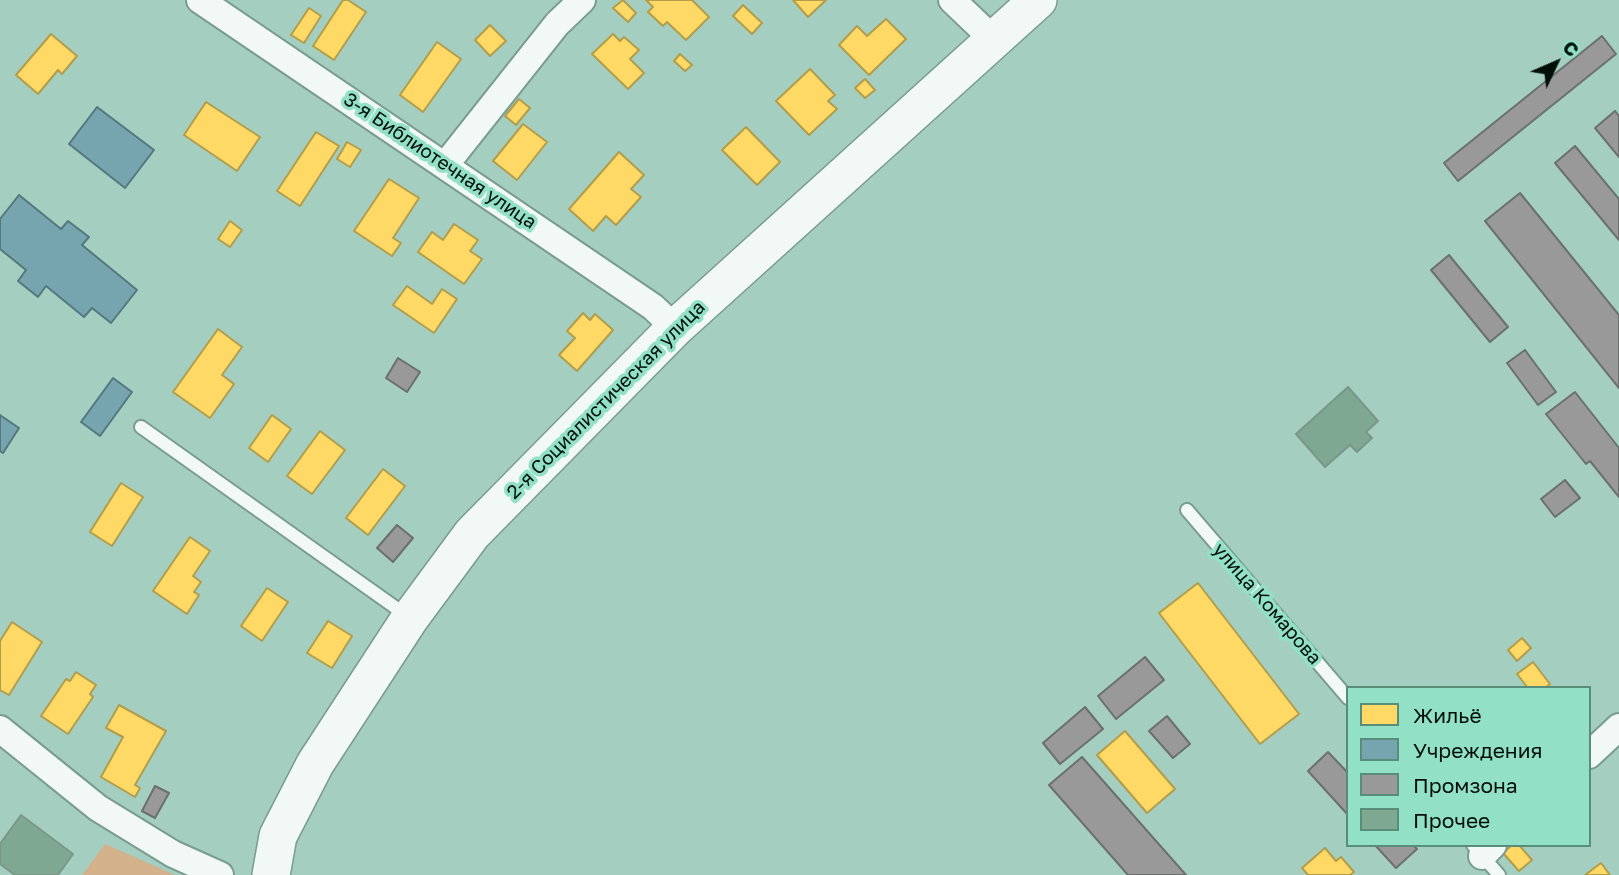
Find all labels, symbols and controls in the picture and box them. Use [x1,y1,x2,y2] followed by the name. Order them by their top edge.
[1521,28,1591,98] north arrow
[1559,35,1584,61] text: С
[339,88,541,234] street label: 3-я Библиотечная улица
[502,296,710,504] street label: 2-я Социалистическая улица
[1208,539,1326,669] street label: улица Комарова
[1346,686,1591,847] legend
[1413,702,1482,728] text: Жильё
[1413,737,1542,763] text: Учреждения
[1413,772,1518,798] text: Промзона
[1413,807,1490,833] text: Прочее

